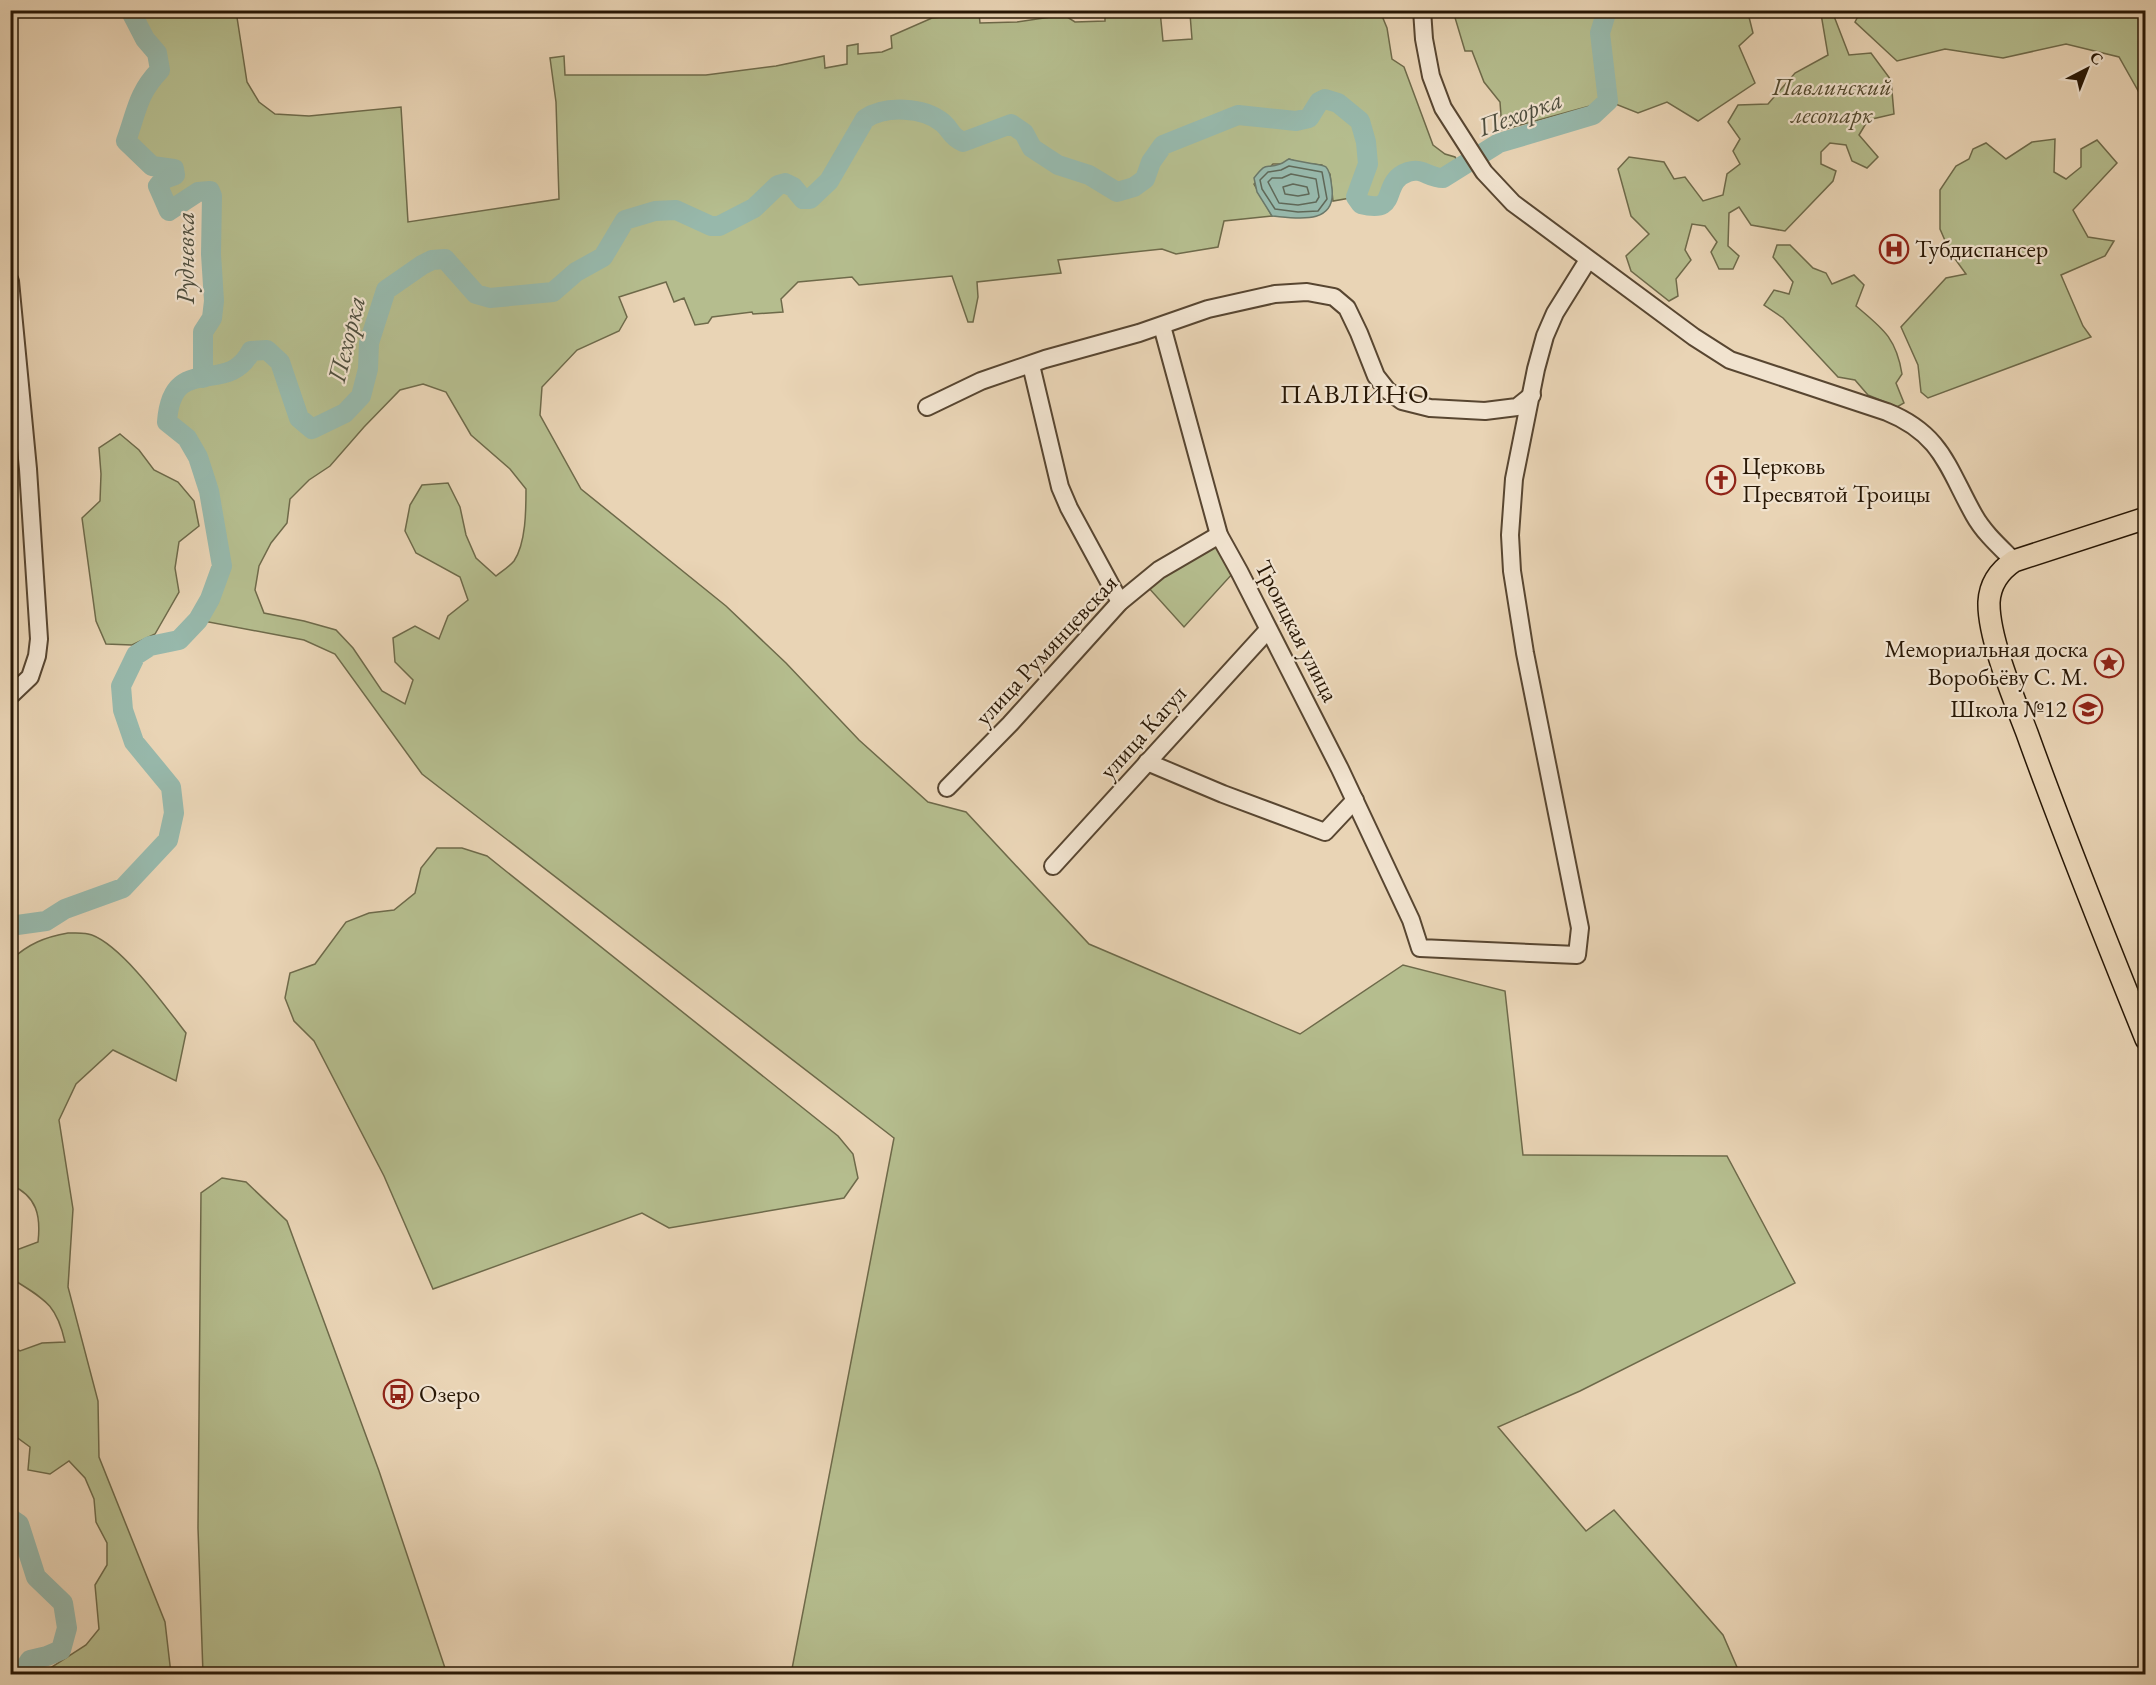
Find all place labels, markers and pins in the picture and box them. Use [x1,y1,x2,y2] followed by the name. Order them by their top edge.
[1878,233,1910,265] hospital icon: Тубдиспансер
[1915,233,2048,264] place label: Тубдиспансер
[1742,450,1931,509] place label: Церковь Пресвятой Троицы
[1705,464,1737,496] church icon: Церковь Пресвятой Троицы
[1885,633,2088,692] place label: Мемориальная доска Воробьёву С. М.
[2093,647,2125,679] place icon: Мемориальная доска Воробьёву С. М.
[1950,693,2067,724] place label: Школа №12
[2072,693,2104,725] school or university icon: Школа №12
[382,1378,414,1410] bus stop icon: Озеро
[419,1378,480,1409] place label: Озеро

